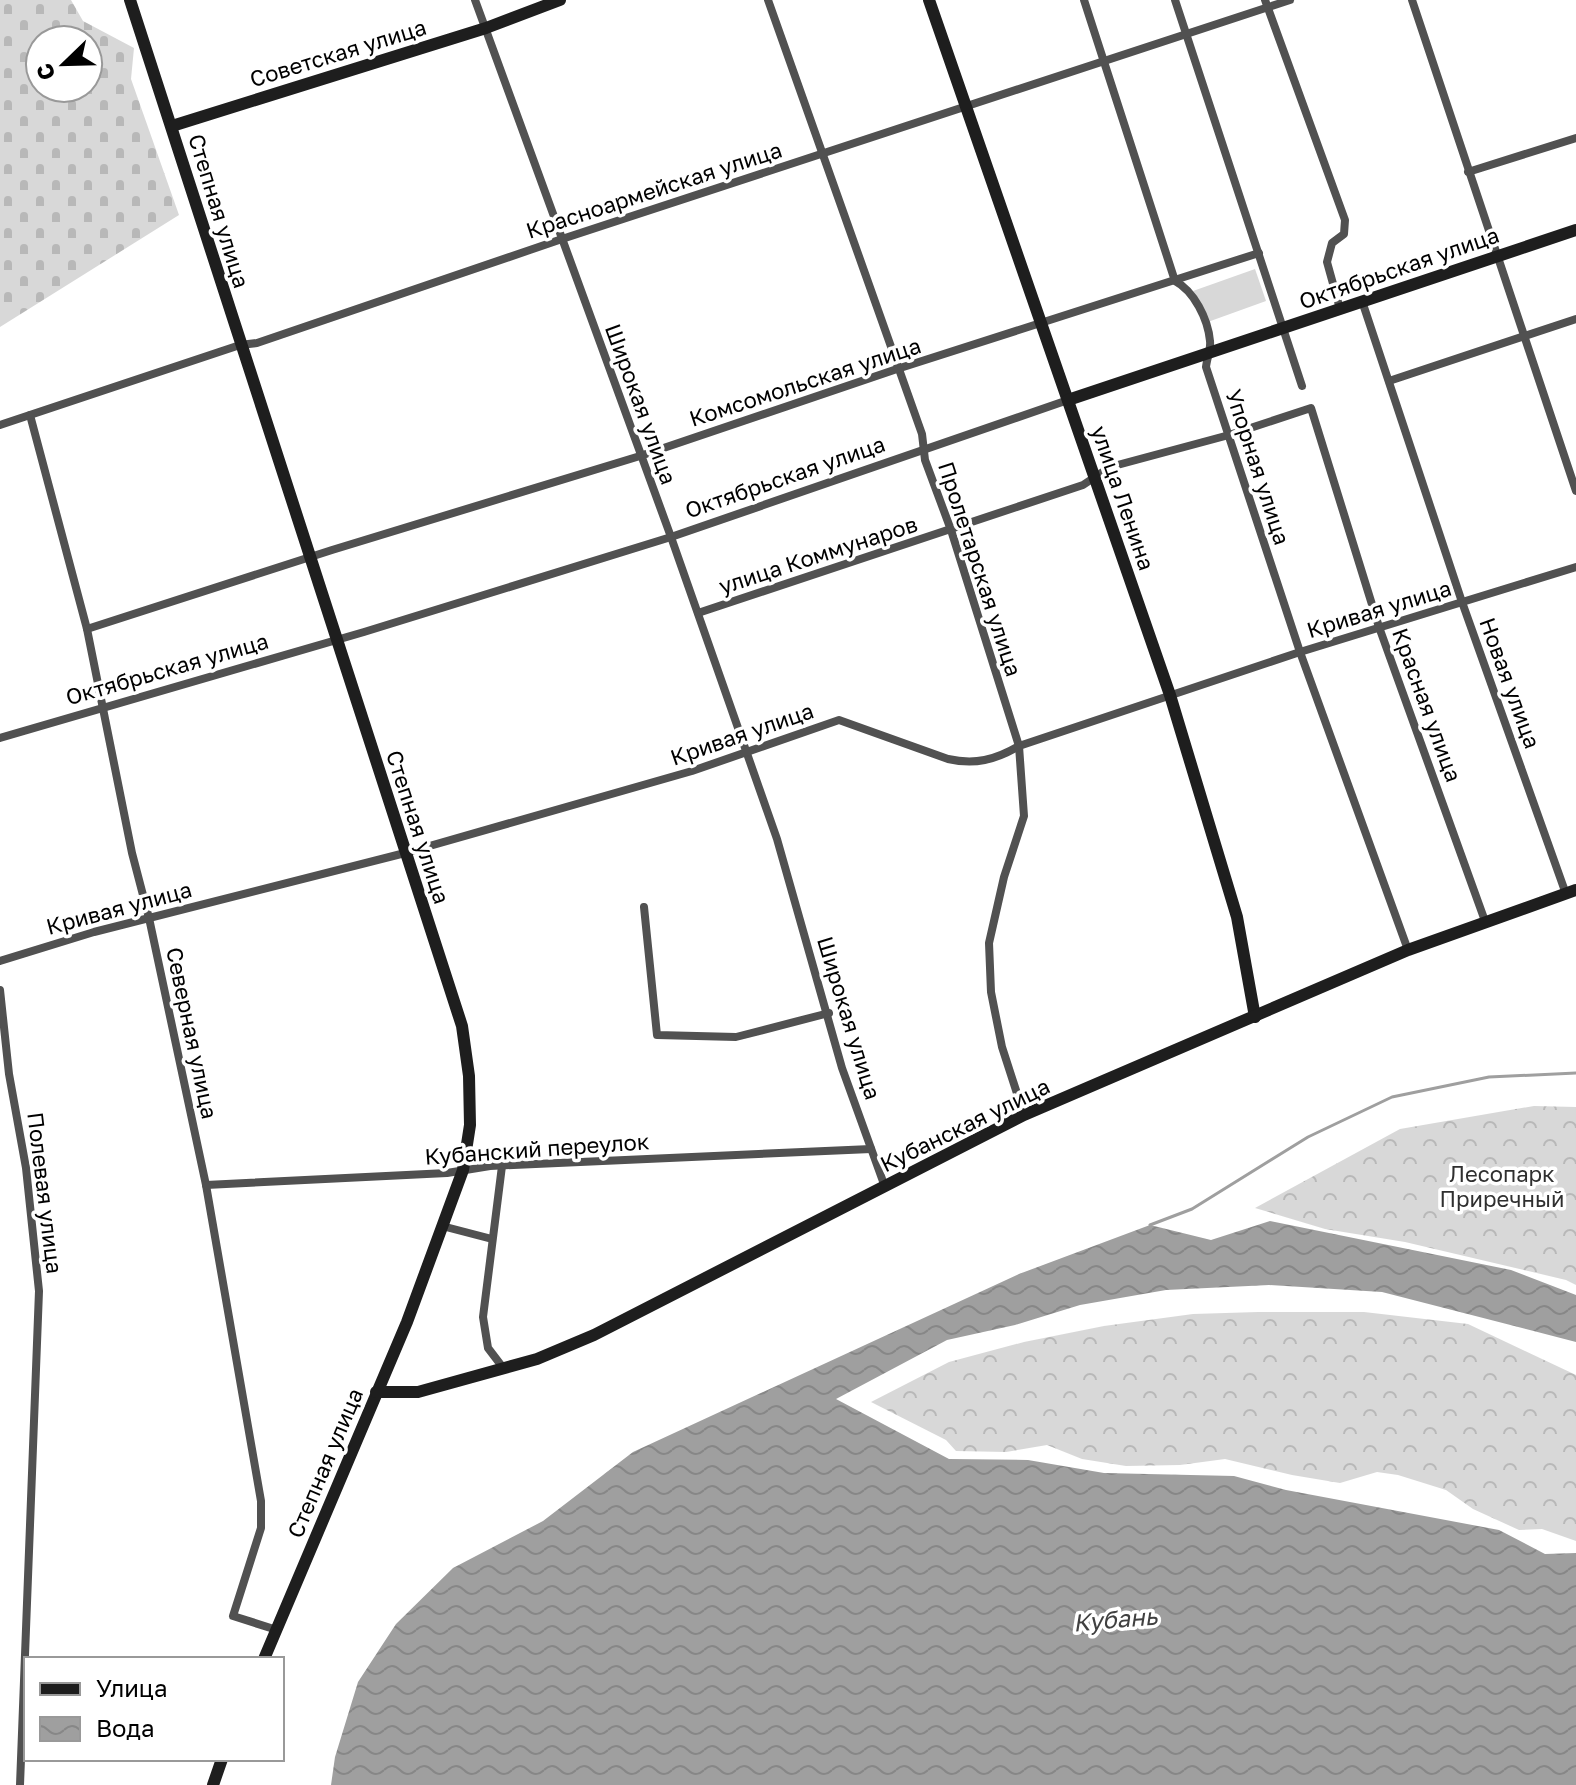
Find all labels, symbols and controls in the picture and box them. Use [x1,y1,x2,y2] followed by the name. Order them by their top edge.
[246,13,429,92] street label: Советская улица
[24,24,104,104] north arrow
[30,60,61,84] text: С
[183,130,256,291] street label: Степная улица
[523,135,785,244] street label: Красноармейская улица
[1295,221,1502,314] street label: Октябрьская улица
[600,320,683,488] street label: Широкая улица
[686,331,924,432] street label: Комсомольская улица
[1221,386,1296,548] street label: Упорная улица
[1086,422,1161,574] street label: улица Ленина
[681,430,888,523] street label: Октябрьская улица
[933,458,1028,680] street label: Пролетарская улица
[715,510,921,599] street label: улица Коммунаров
[1303,574,1454,643] street label: Кривая улица
[1474,614,1547,752] street label: Новая улица
[1387,624,1468,785] street label: Красная улица
[62,627,271,710] street label: Октябрьская улица
[667,696,817,771] street label: Кривая улица
[381,747,456,907] street label: Степная улица
[43,875,195,940] street label: Кривая улица
[812,933,887,1103] street label: Широкая улица
[161,945,224,1121] street label: Северная улица
[876,1072,1054,1177] street label: Кубанская улица
[22,1111,69,1275] street label: Полевая улица
[424,1127,651,1170] street label: Кубанский переулок
[1440,1160,1564,1212] park label: Лесопарк Приречный
[281,1384,368,1542] street label: Степная улица
[1072,1600,1160,1638] water label: Кубань
[24,1657,284,1761] legend
[96,1673,168,1702] text: Улица
[96,1713,155,1742] text: Вода

